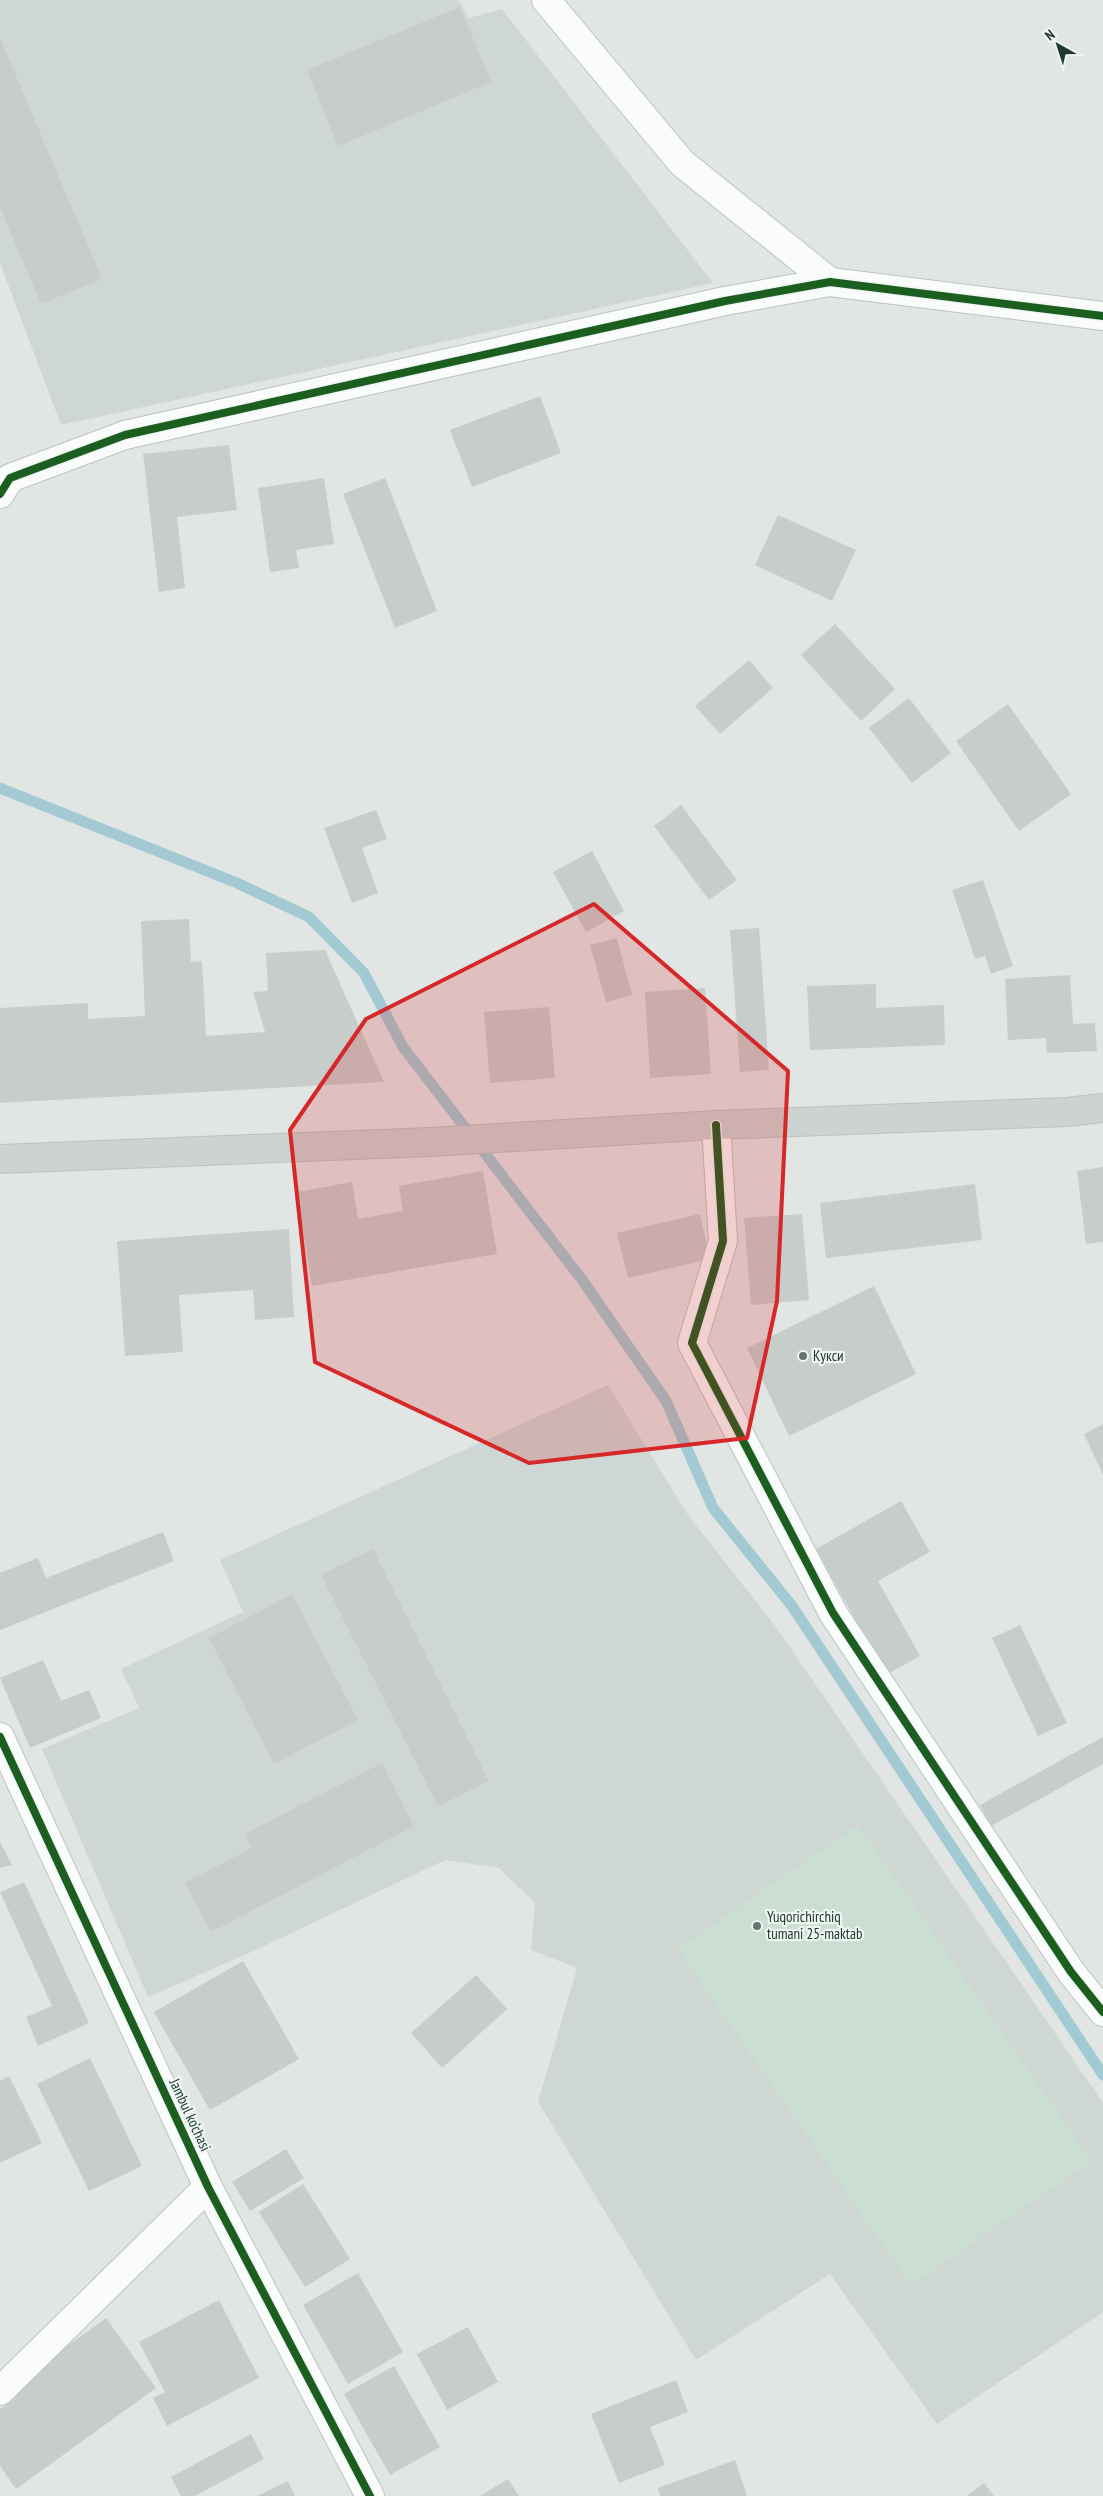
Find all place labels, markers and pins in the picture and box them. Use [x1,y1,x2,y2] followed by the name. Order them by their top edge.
[813,1346,844,1365] place label: Кукси
[797,1350,809,1362] marker: Кукси
[767,1907,863,1943] place label: Yuqorichirchiq tumani 25-maktab
[751,1920,763,1932] marker: Yuqorichirchiq tumani 25-maktab

